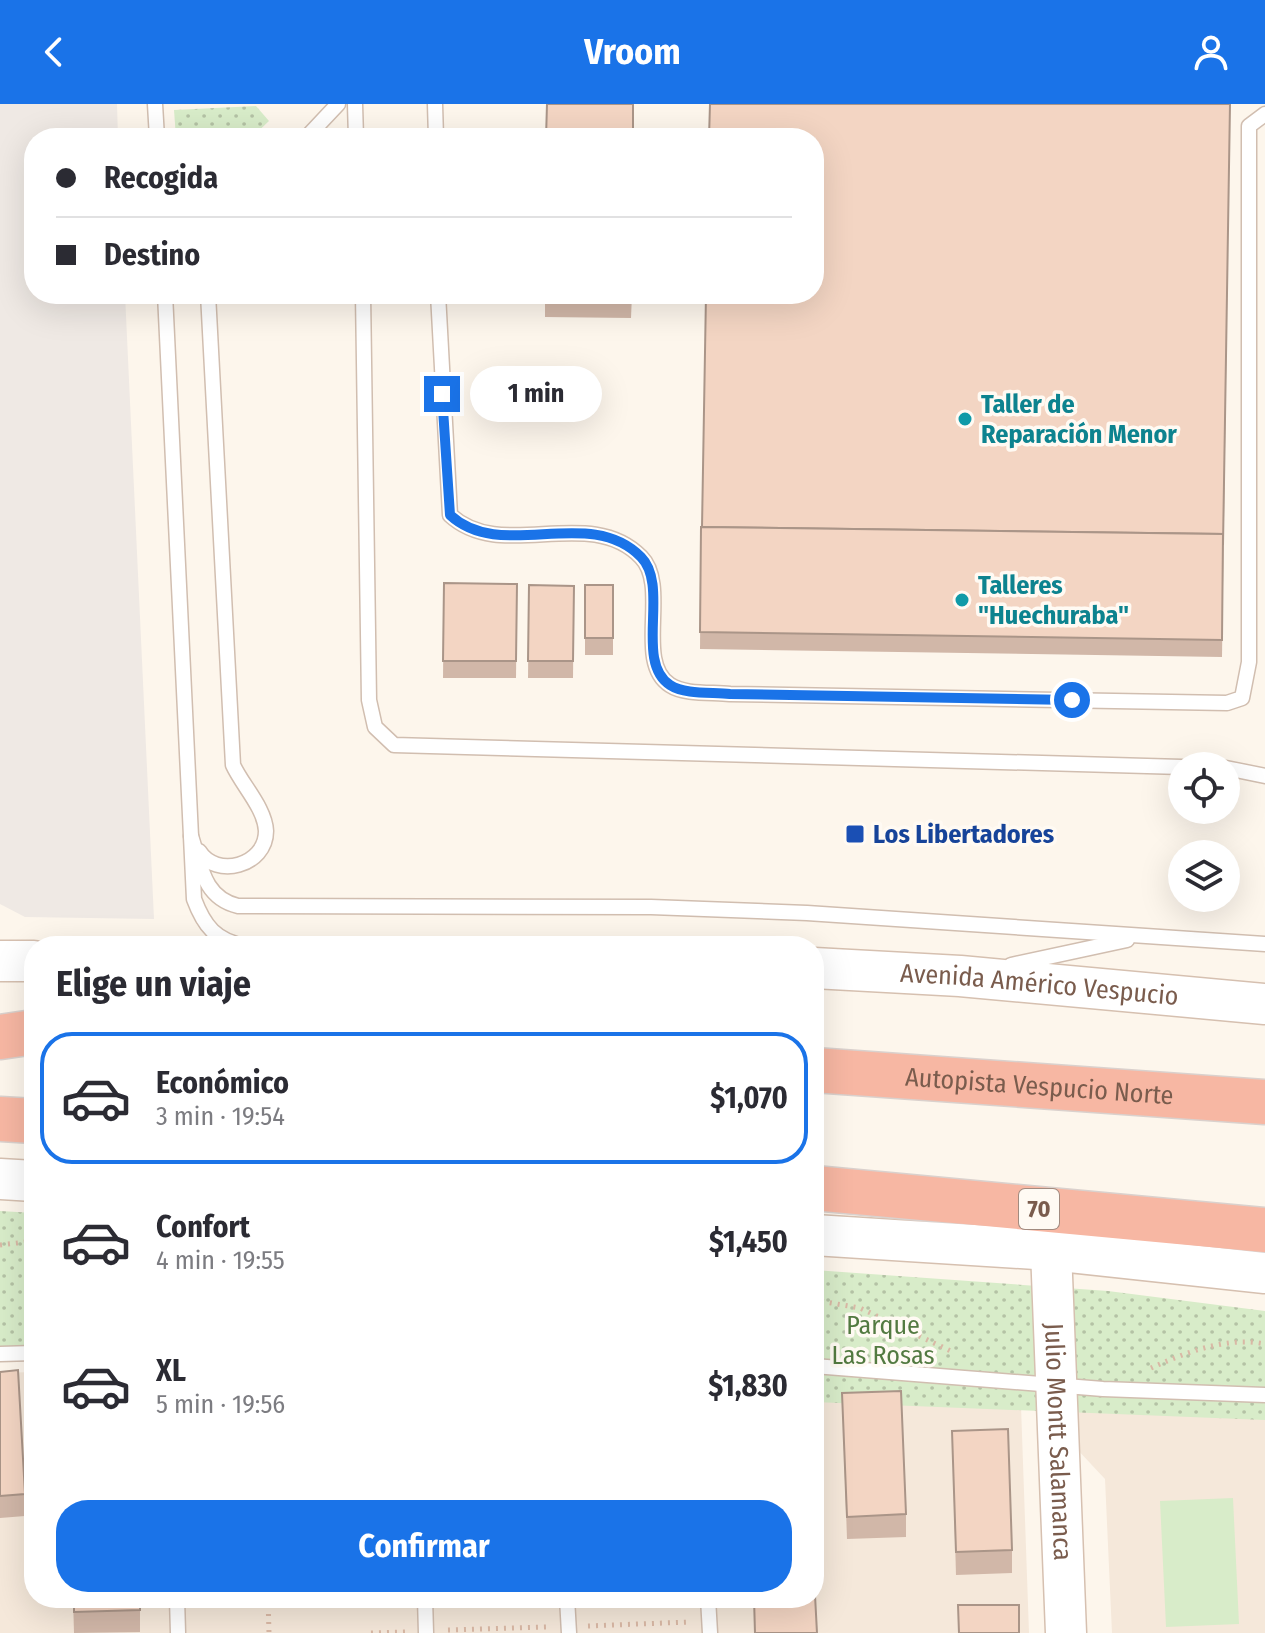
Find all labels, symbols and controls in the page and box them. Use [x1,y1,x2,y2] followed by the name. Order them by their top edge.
[32,30,76,74] icon: back
[584,30,681,74] text: Vroom
[1189,30,1233,74] icon: person
[104,160,218,196] text: Recogida
[104,237,200,273] text: Destino
[470,366,602,422] callout: 1 min
[424,376,460,412] route end
[508,378,564,409] text: 1 min
[981,389,1177,450] place label: Taller de Reparación Menor
[956,410,974,428] marker: Taller de Reparación Menor
[978,570,1129,631] place label: Talleres "Huechuraba"
[953,591,971,609] marker: Talleres "Huechuraba"
[1054,682,1090,718] route start
[1168,752,1240,912] map controls
[1168,752,1240,824] button: locate
[873,819,1054,850] place label: Los Libertadores
[844,823,866,845] marker: Los Libertadores
[1168,840,1240,912] button: layers
[899,958,1180,1012] street label: Avenida Américo Vespucio
[56,962,251,1006] text: Elige un viaje
[60,1062,132,1134] icon: car
[904,1062,1175,1111] street label: Autopista Vespucio Norte
[156,1065,289,1101] text: Económico
[710,1080,788,1116] text: $1,070
[156,1101,285,1132] text: 3 min · 19:54
[1019,1189,1059,1229] road number: 70
[60,1206,132,1278] icon: car
[156,1209,250,1245] text: Confort
[709,1224,788,1260] text: $1,450
[156,1245,285,1276] text: 4 min · 19:55
[831,1310,935,1371] park label: Parque Las Rosas
[1038,1322,1078,1561] street label: Julio Montt Salamanca
[60,1350,132,1422] icon: car
[156,1353,186,1389] text: XL
[708,1368,788,1404] text: $1,830
[156,1389,285,1420] text: 5 min · 19:56
[56,1500,792,1592] button: Confirmar

